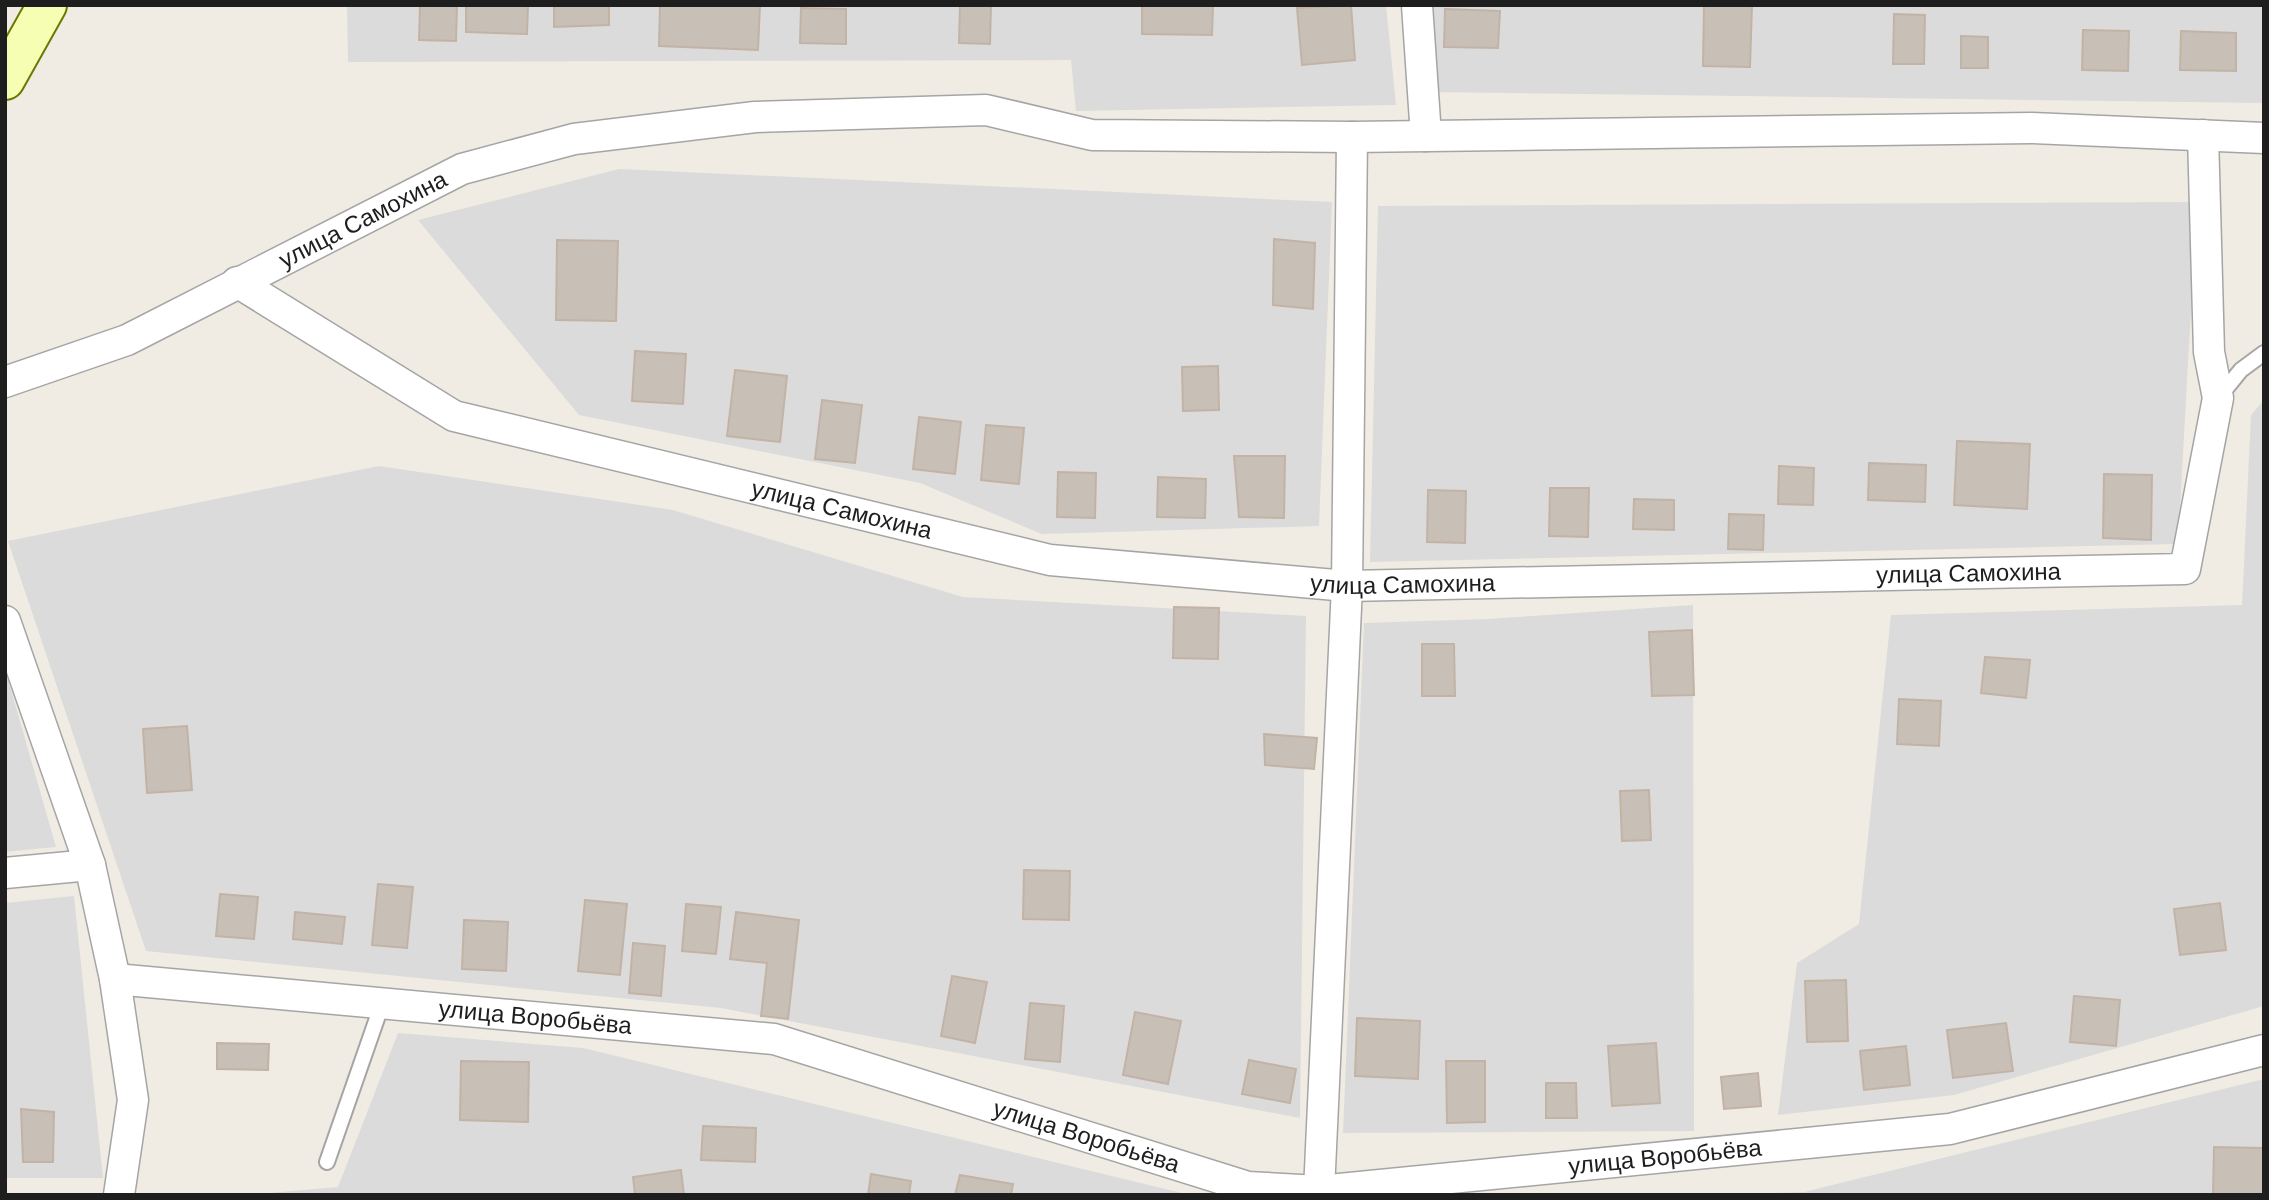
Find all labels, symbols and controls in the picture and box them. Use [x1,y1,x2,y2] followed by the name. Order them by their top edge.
[273,163,453,275] street label: улица Самохина
[748,472,936,546] street label: улица Самохина
[1876,556,2062,590] street label: улица Самохина
[1309,567,1496,601] street label: улица Самохина
[437,993,634,1041] street label: улица Воробьёва
[989,1092,1184,1180] street label: улица Воробьёва
[1567,1132,1764,1181] street label: улица Воробьёва

